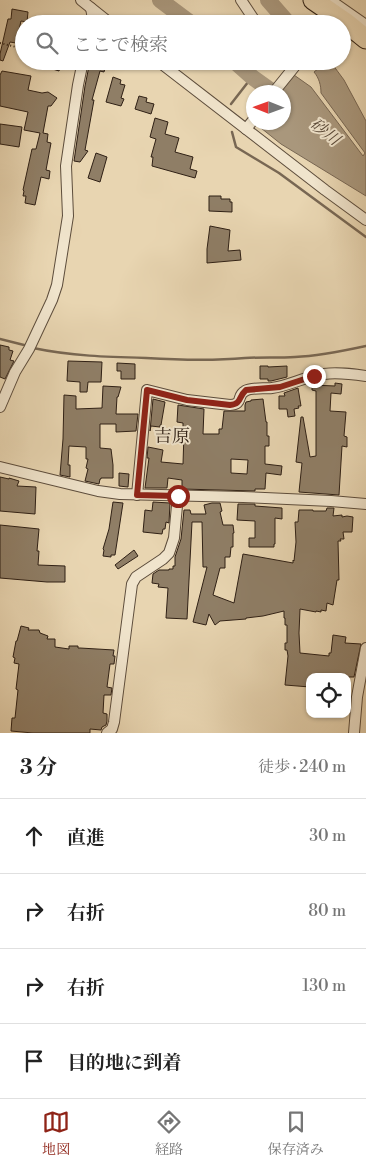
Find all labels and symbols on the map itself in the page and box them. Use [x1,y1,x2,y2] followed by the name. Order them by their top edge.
[246,85,291,130] north arrow
[306,114,345,151] water label: 砂川
[303,365,326,388] route end
[154,425,190,448] district label: 吉原
[167,485,190,508] route start

